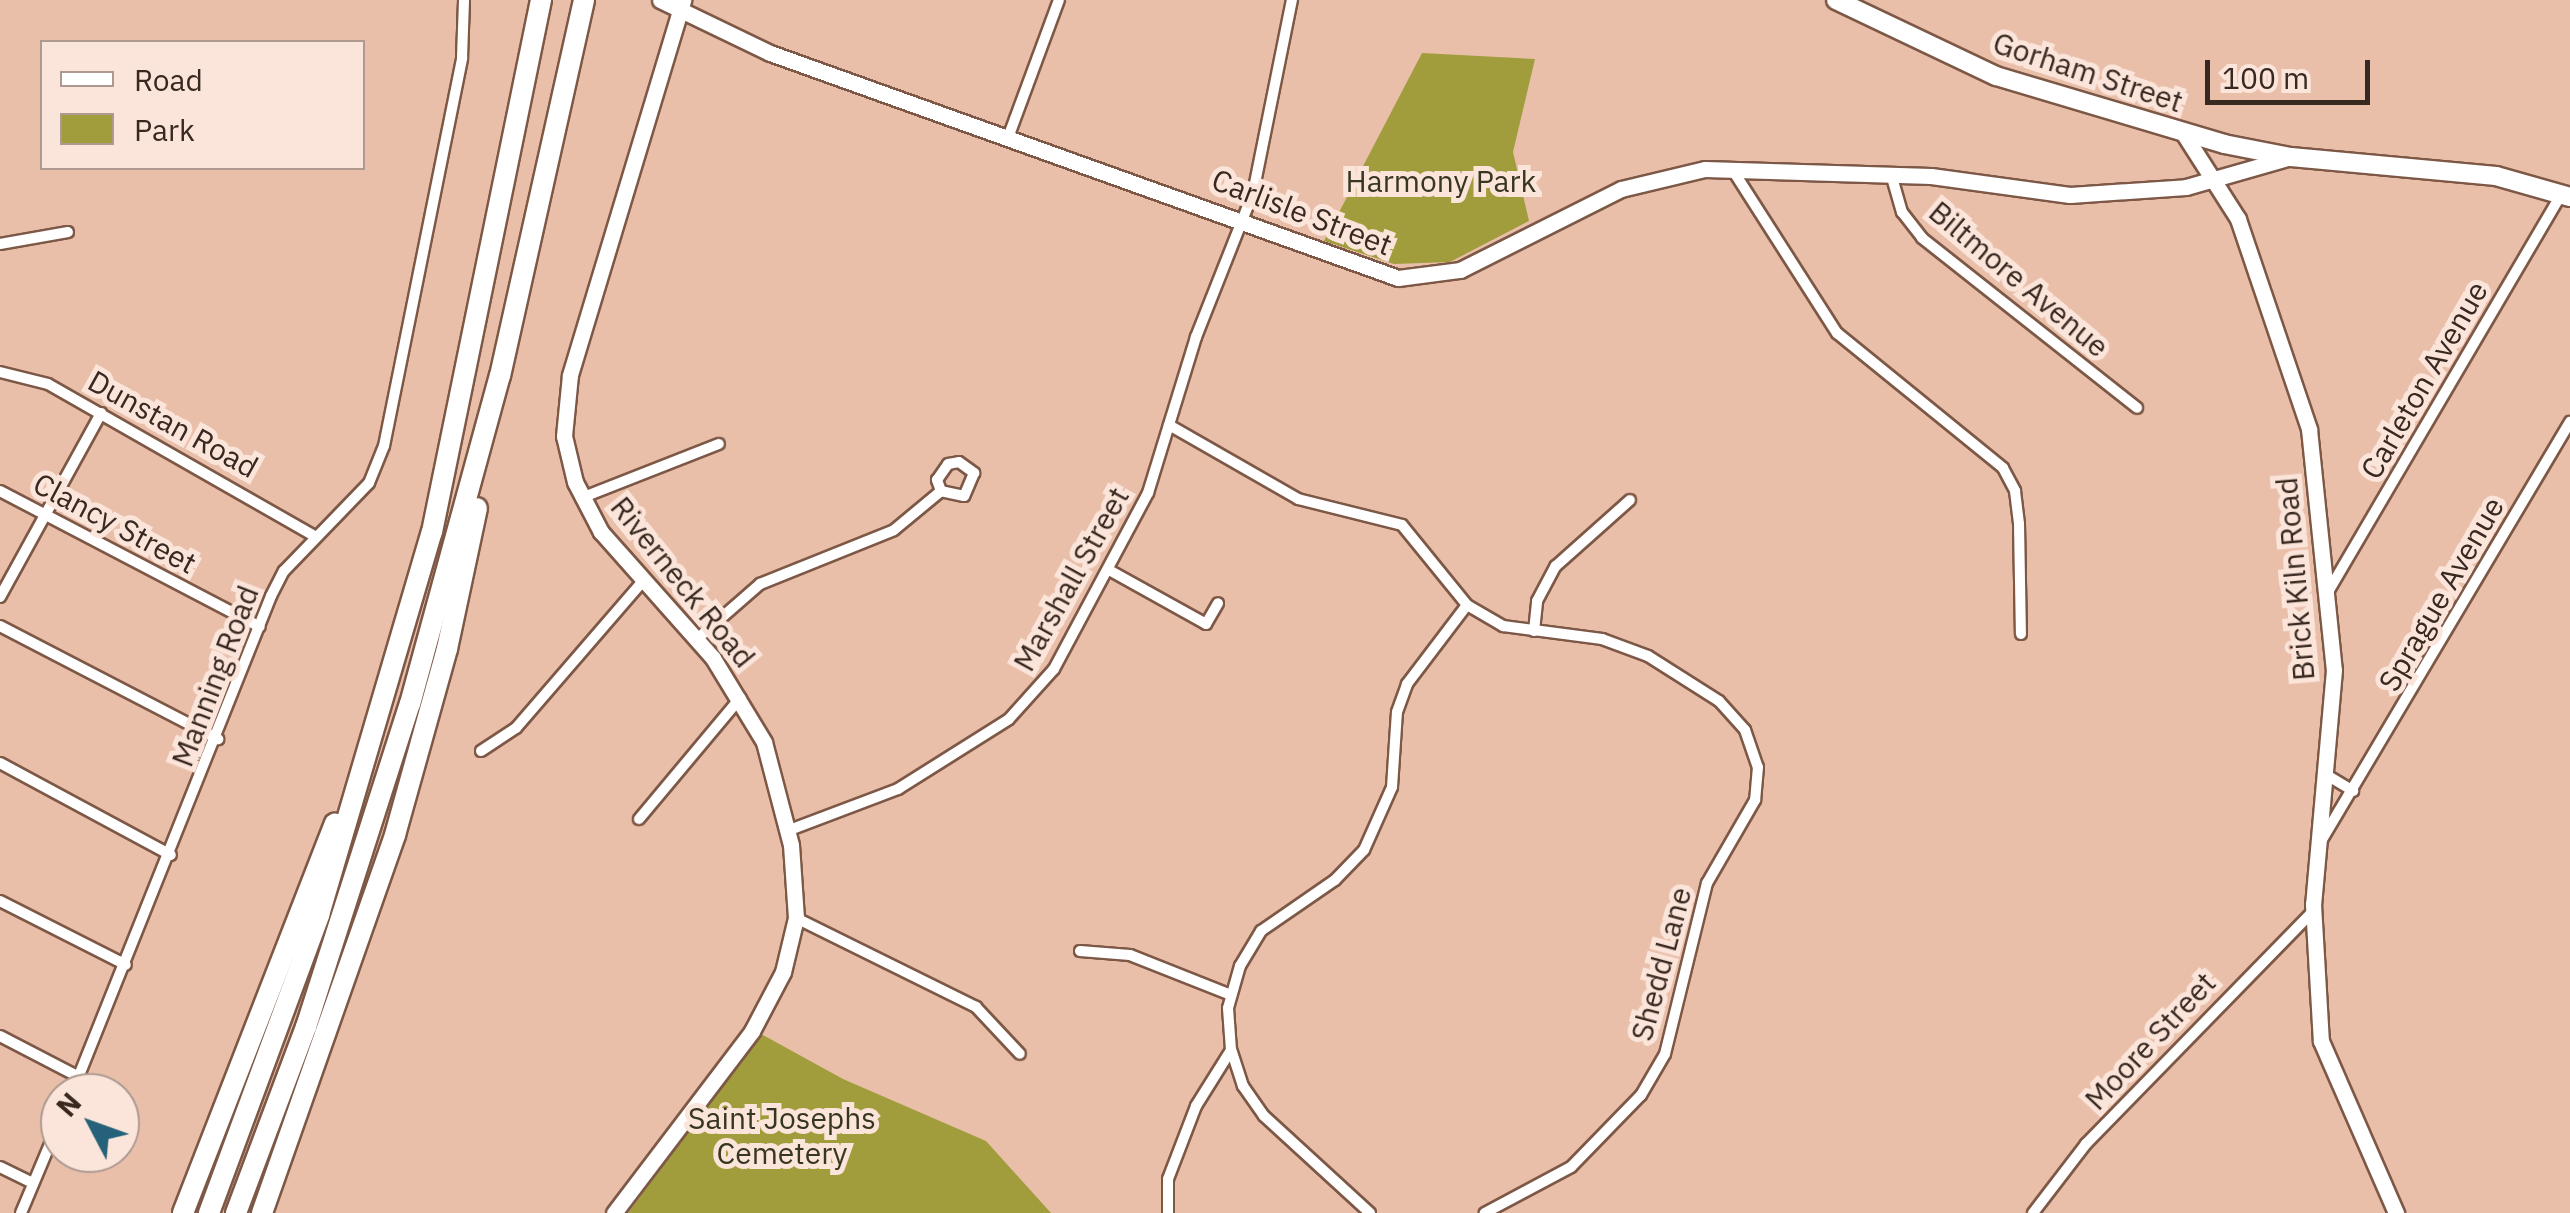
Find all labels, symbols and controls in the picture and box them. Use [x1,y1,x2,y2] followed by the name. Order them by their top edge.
[1989,24,2187,120] street label: Gorham Street
[40,40,365,170] legend
[2210,40,2375,102] scale bar
[2222,58,2309,97] text: 100 m
[134,60,203,99] text: Road
[134,110,195,149] text: Park
[1207,161,1397,263] street label: Carlisle Street
[1346,163,1536,199] park label: Harmony Park
[1922,193,2116,365] street label: Biltmore Avenue
[2353,275,2495,485] street label: Carleton Avenue
[82,363,264,485] street label: Dunstan Road
[27,465,203,581] street label: Clancy Street
[2268,476,2322,682] street label: Brick Kiln Road
[1006,481,1136,677] street label: Marshall Street
[603,489,763,675] street label: Riverneck Road
[2371,491,2511,697] street label: Sprague Avenue
[164,580,266,772] street label: Manning Road
[1623,883,1699,1045] street label: Shedd Lane
[2077,965,2223,1117] street label: Moore Street
[40,1073,140,1173] north arrow
[48,1085,89,1124] text: N
[688,1100,876,1170] park label: Saint Josephs Cemetery

